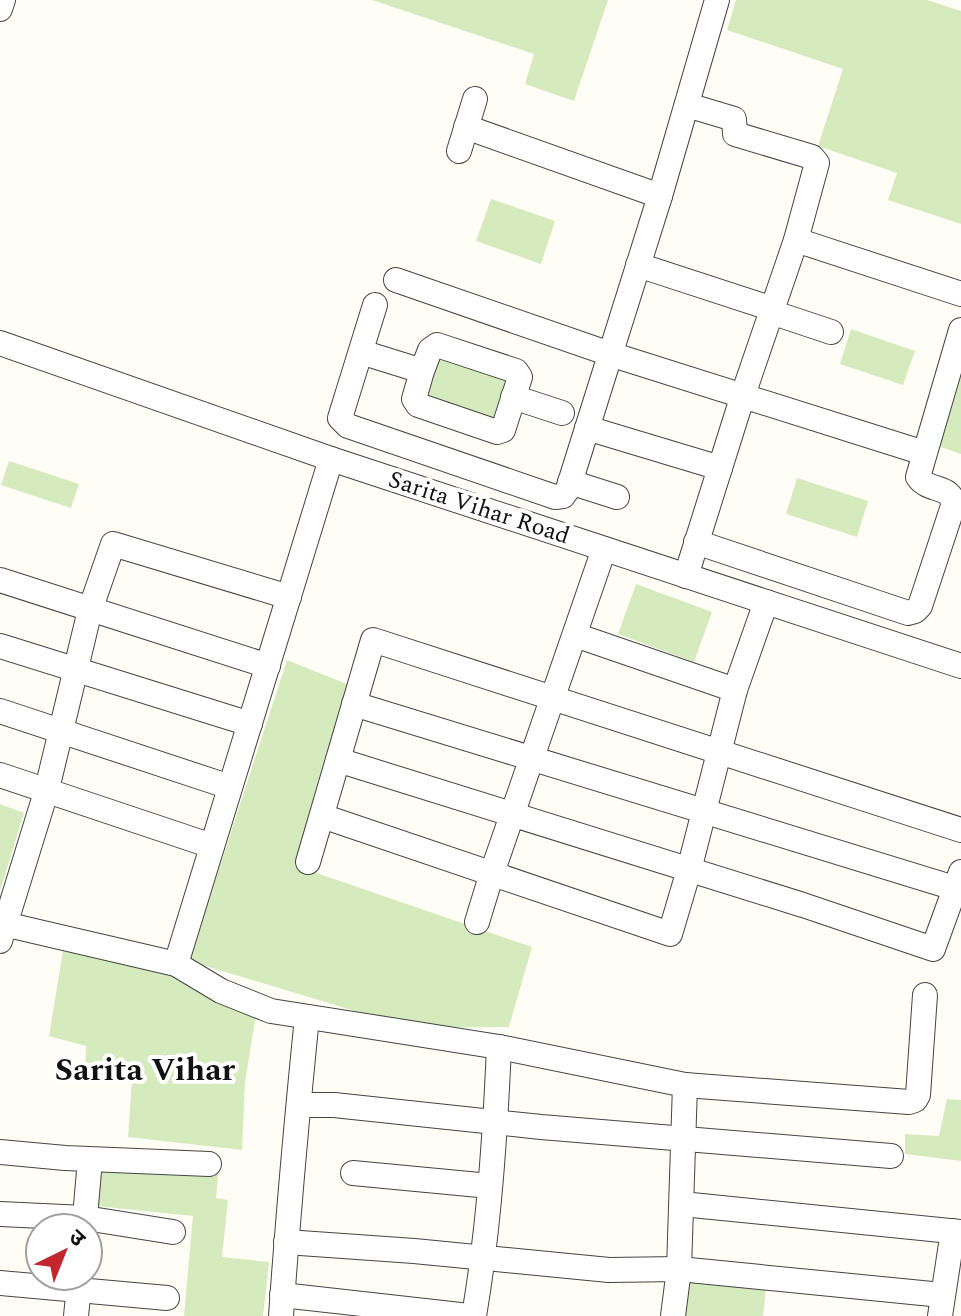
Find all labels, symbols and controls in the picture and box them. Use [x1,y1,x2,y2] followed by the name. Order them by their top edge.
[384,462,574,554] street label: Sarita Vihar Road
[55,1046,236,1095] district label: Sarita Vihar
[24,1212,104,1292] north arrow
[61,1222,93,1256] text: उ

